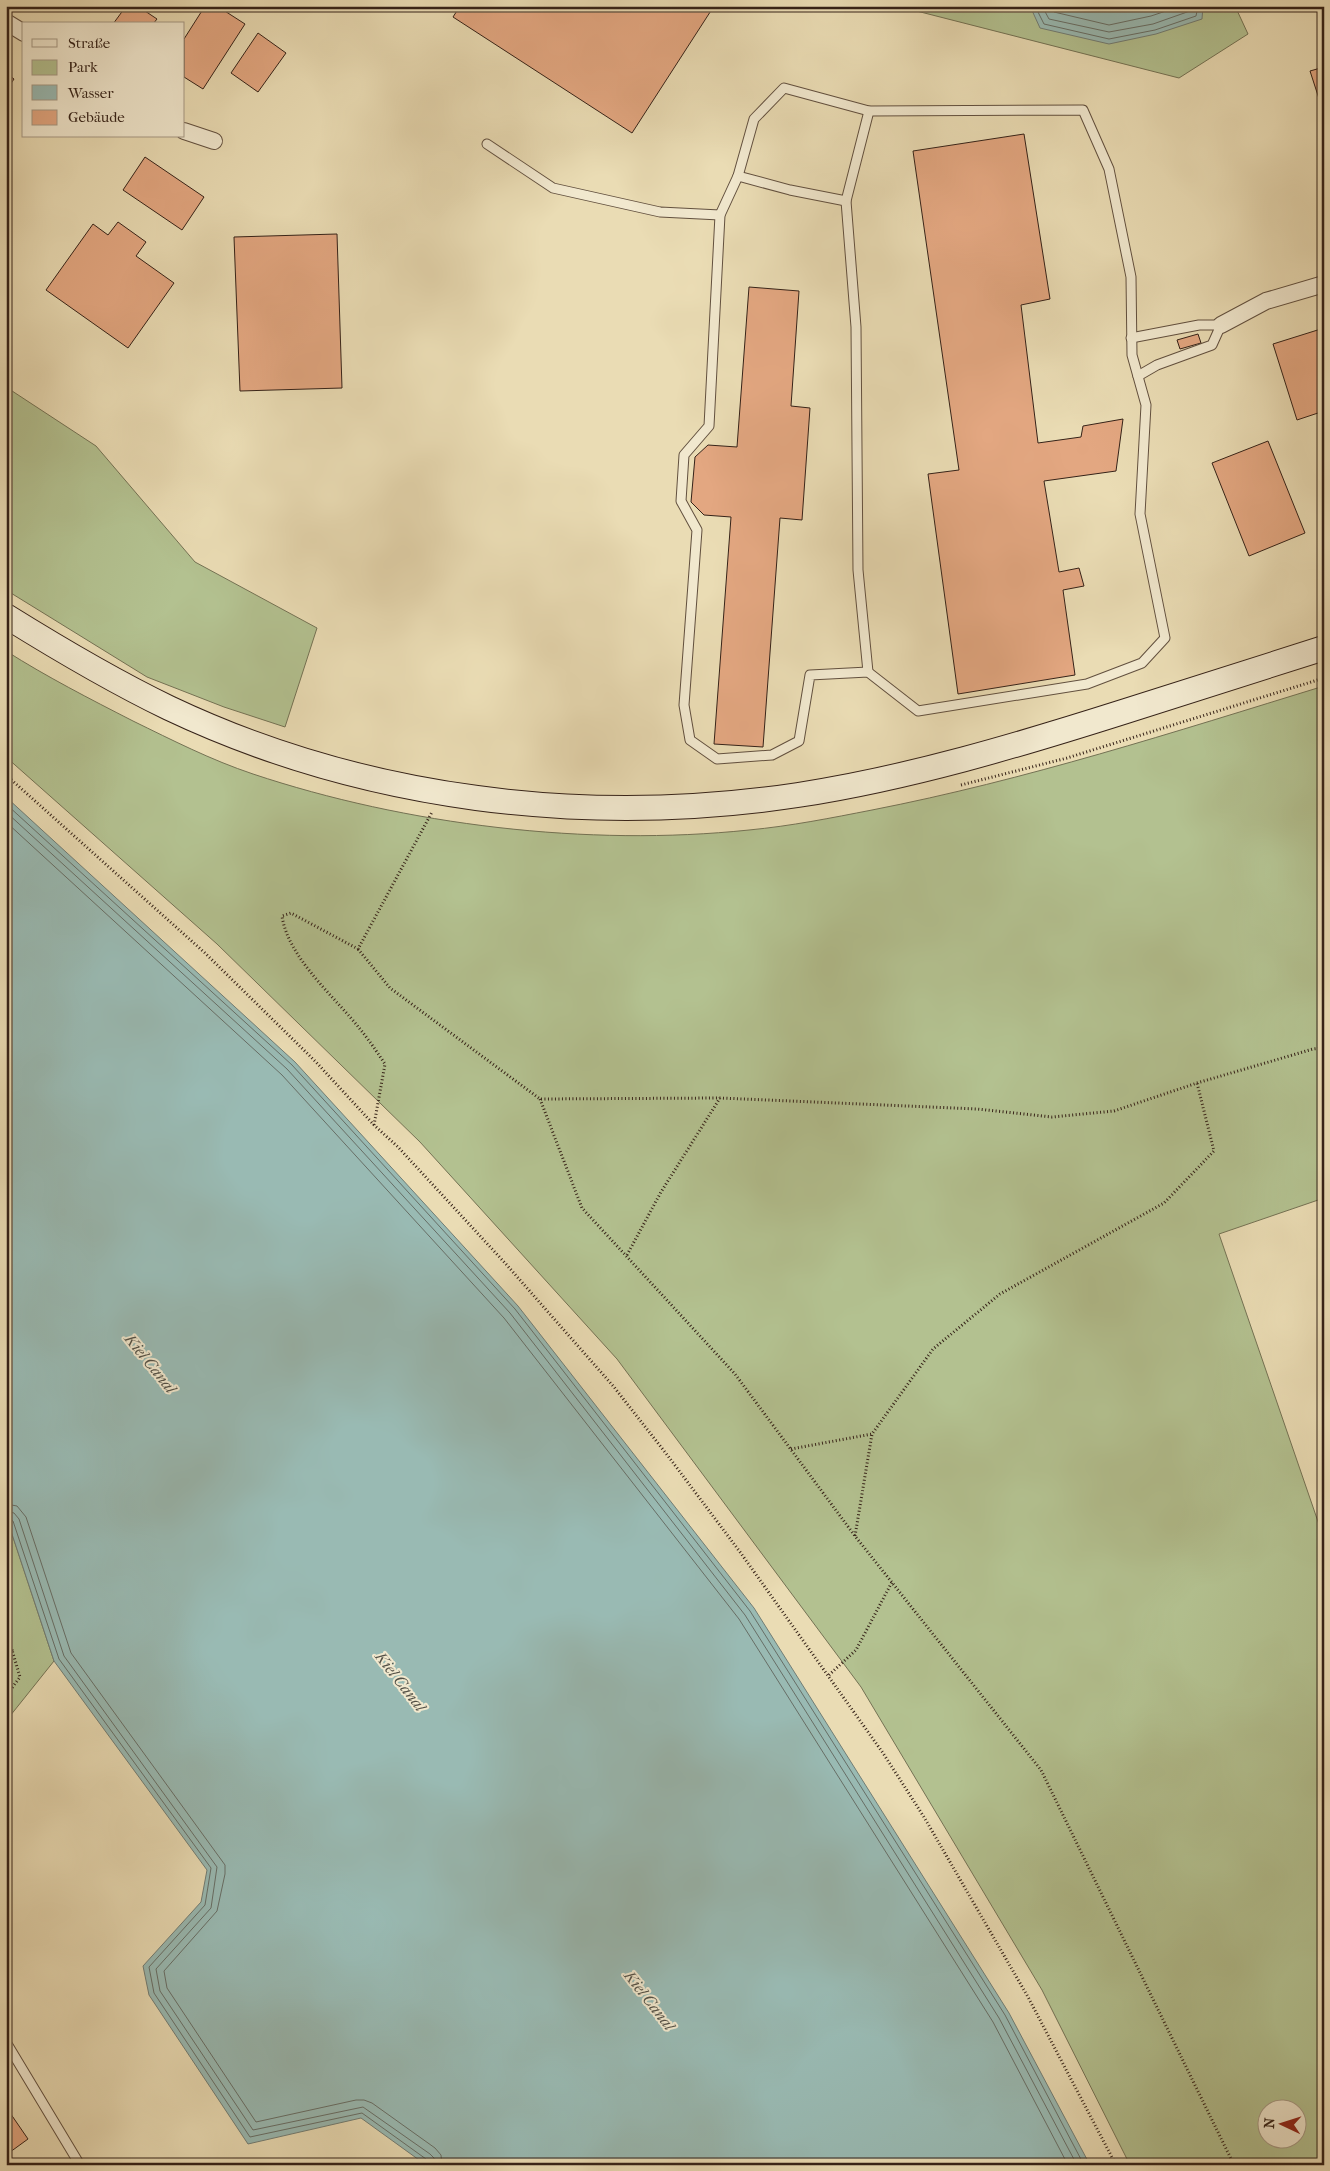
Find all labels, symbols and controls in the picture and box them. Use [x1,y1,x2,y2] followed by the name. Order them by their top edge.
[22,22,185,138] legend
[68,34,111,52] text: Straße
[68,58,98,76] text: Park
[67,84,114,102] text: Wasser
[68,108,125,126] text: Gebäude
[120,1329,182,1398] water label: Kiel Canal
[371,1647,431,1717] water label: Kiel Canal
[620,1966,680,2036] water label: Kiel Canal
[1258,2098,1308,2148] north arrow
[1261,2117,1278,2129] text: N

